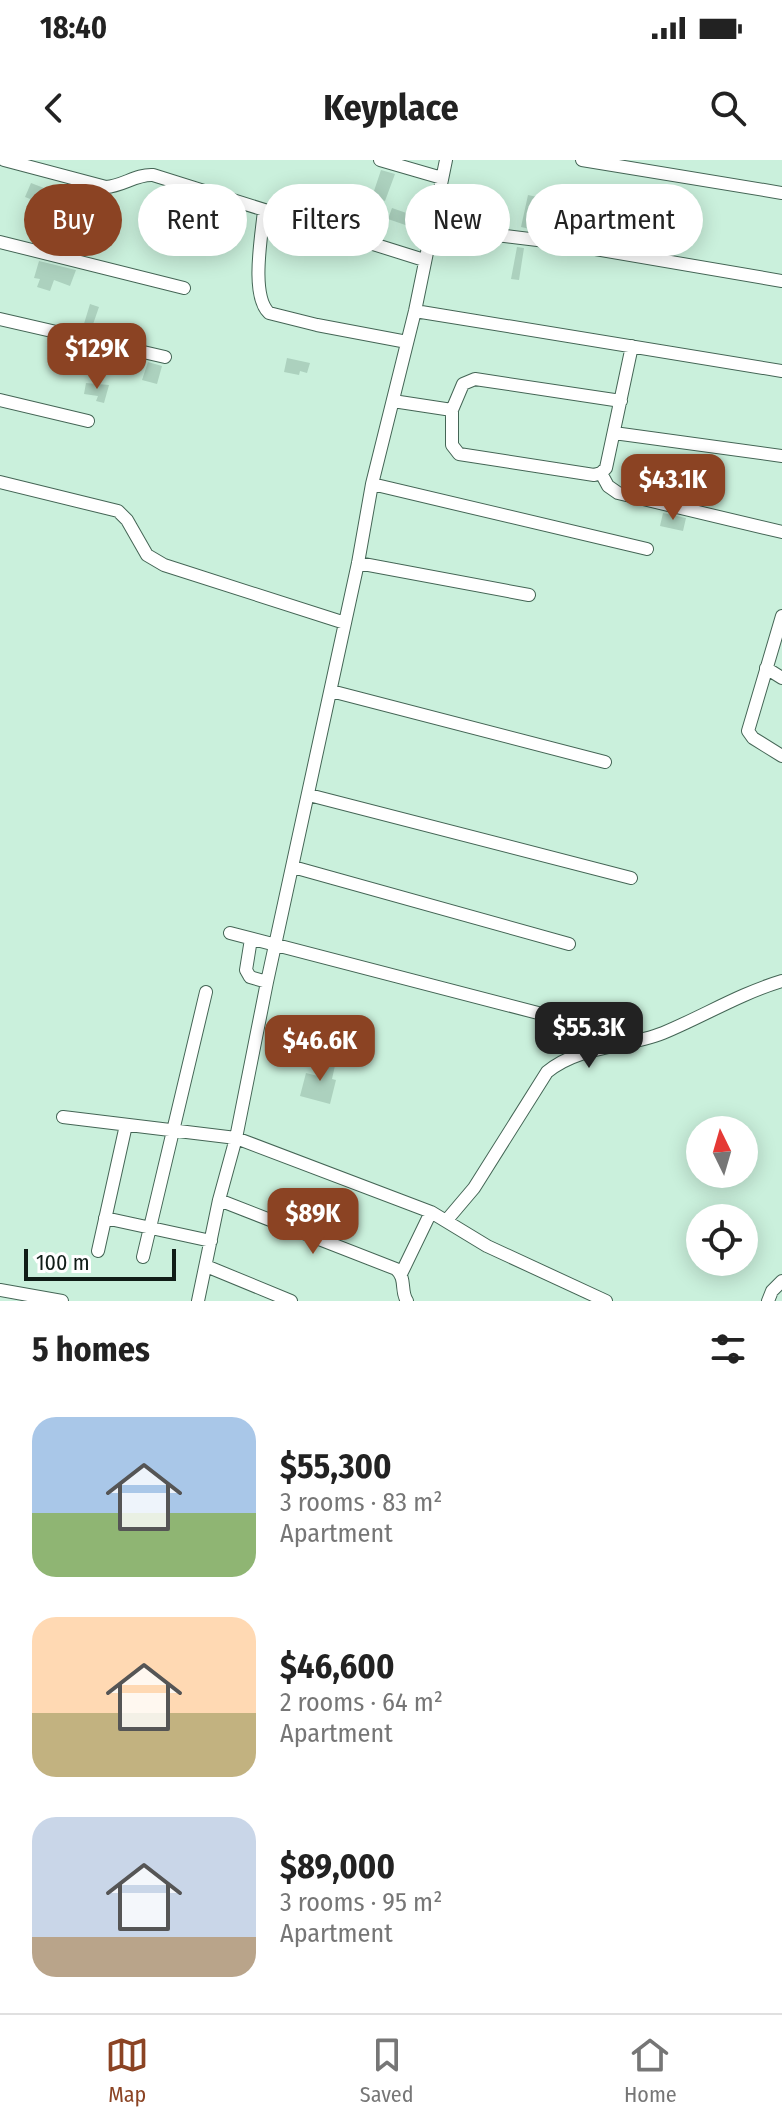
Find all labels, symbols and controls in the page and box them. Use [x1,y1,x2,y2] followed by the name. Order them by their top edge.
[40,10,107,46] text: 18:40
[32,86,76,130] icon: back
[323,86,459,130] text: Keyplace
[706,86,750,130] icon: search
[24,184,122,256] chip: Buy
[138,184,247,256] chip: Rent
[263,184,389,256] chip: Filters
[405,184,510,256] chip: New
[526,184,703,256] chip: Apartment
[41,323,153,391] pin: $129K
[65,333,129,364] text: $129K
[608,454,738,522] pin: $43.1K
[639,464,707,495] text: $43.1K
[524,1002,654,1070] pin: $55.3K
[553,1012,625,1043] text: $55.3K
[255,1015,385,1083] pin: $46.6K
[283,1025,357,1056] text: $46.6K
[686,1116,758,1188] north arrow
[686,1116,758,1276] map controls
[266,1188,360,1256] pin: $89K
[286,1198,340,1229] text: $89K
[686,1204,758,1276] button: locate
[24,1245,176,1281] scale bar
[36,1249,90,1276] text: 100 m
[706,1327,750,1371] icon: filters
[32,1329,150,1370] text: 5 homes
[280,1446,392,1487] text: $55,300
[96,1449,192,1545] icon: home
[280,1487,442,1518] text: 3 rooms · 83 m²
[280,1518,393,1549] text: Apartment
[280,1646,394,1687] text: $46,600
[96,1649,192,1745] icon: home
[280,1687,443,1718] text: 2 rooms · 64 m²
[280,1718,393,1749] text: Apartment
[280,1846,395,1887] text: $89,000
[96,1849,192,1945] icon: home
[280,1887,442,1918] text: 3 rooms · 95 m²
[280,1918,393,1949] text: Apartment
[105,2033,149,2108] tab: Map
[360,2033,414,2108] tab: Saved
[624,2033,677,2108] tab: Home

